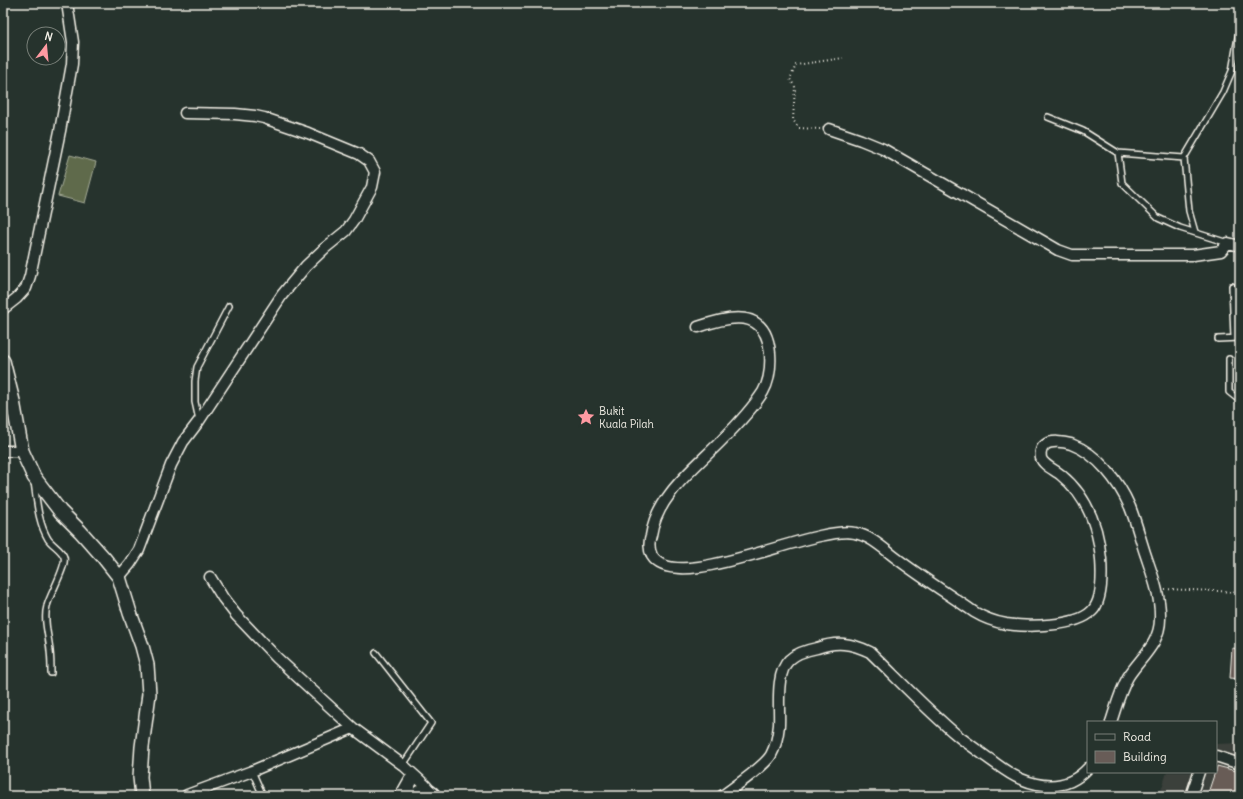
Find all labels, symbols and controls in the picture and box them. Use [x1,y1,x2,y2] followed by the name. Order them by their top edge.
[26,26,66,66] north arrow
[43,29,54,44] text: N
[599,404,654,431] place label: Bukit Kuala Pilah
[576,407,596,427] place icon: Bukit Kuala Pilah
[1087,721,1217,773] legend
[1123,729,1151,744] text: Road
[1123,749,1167,764] text: Building

